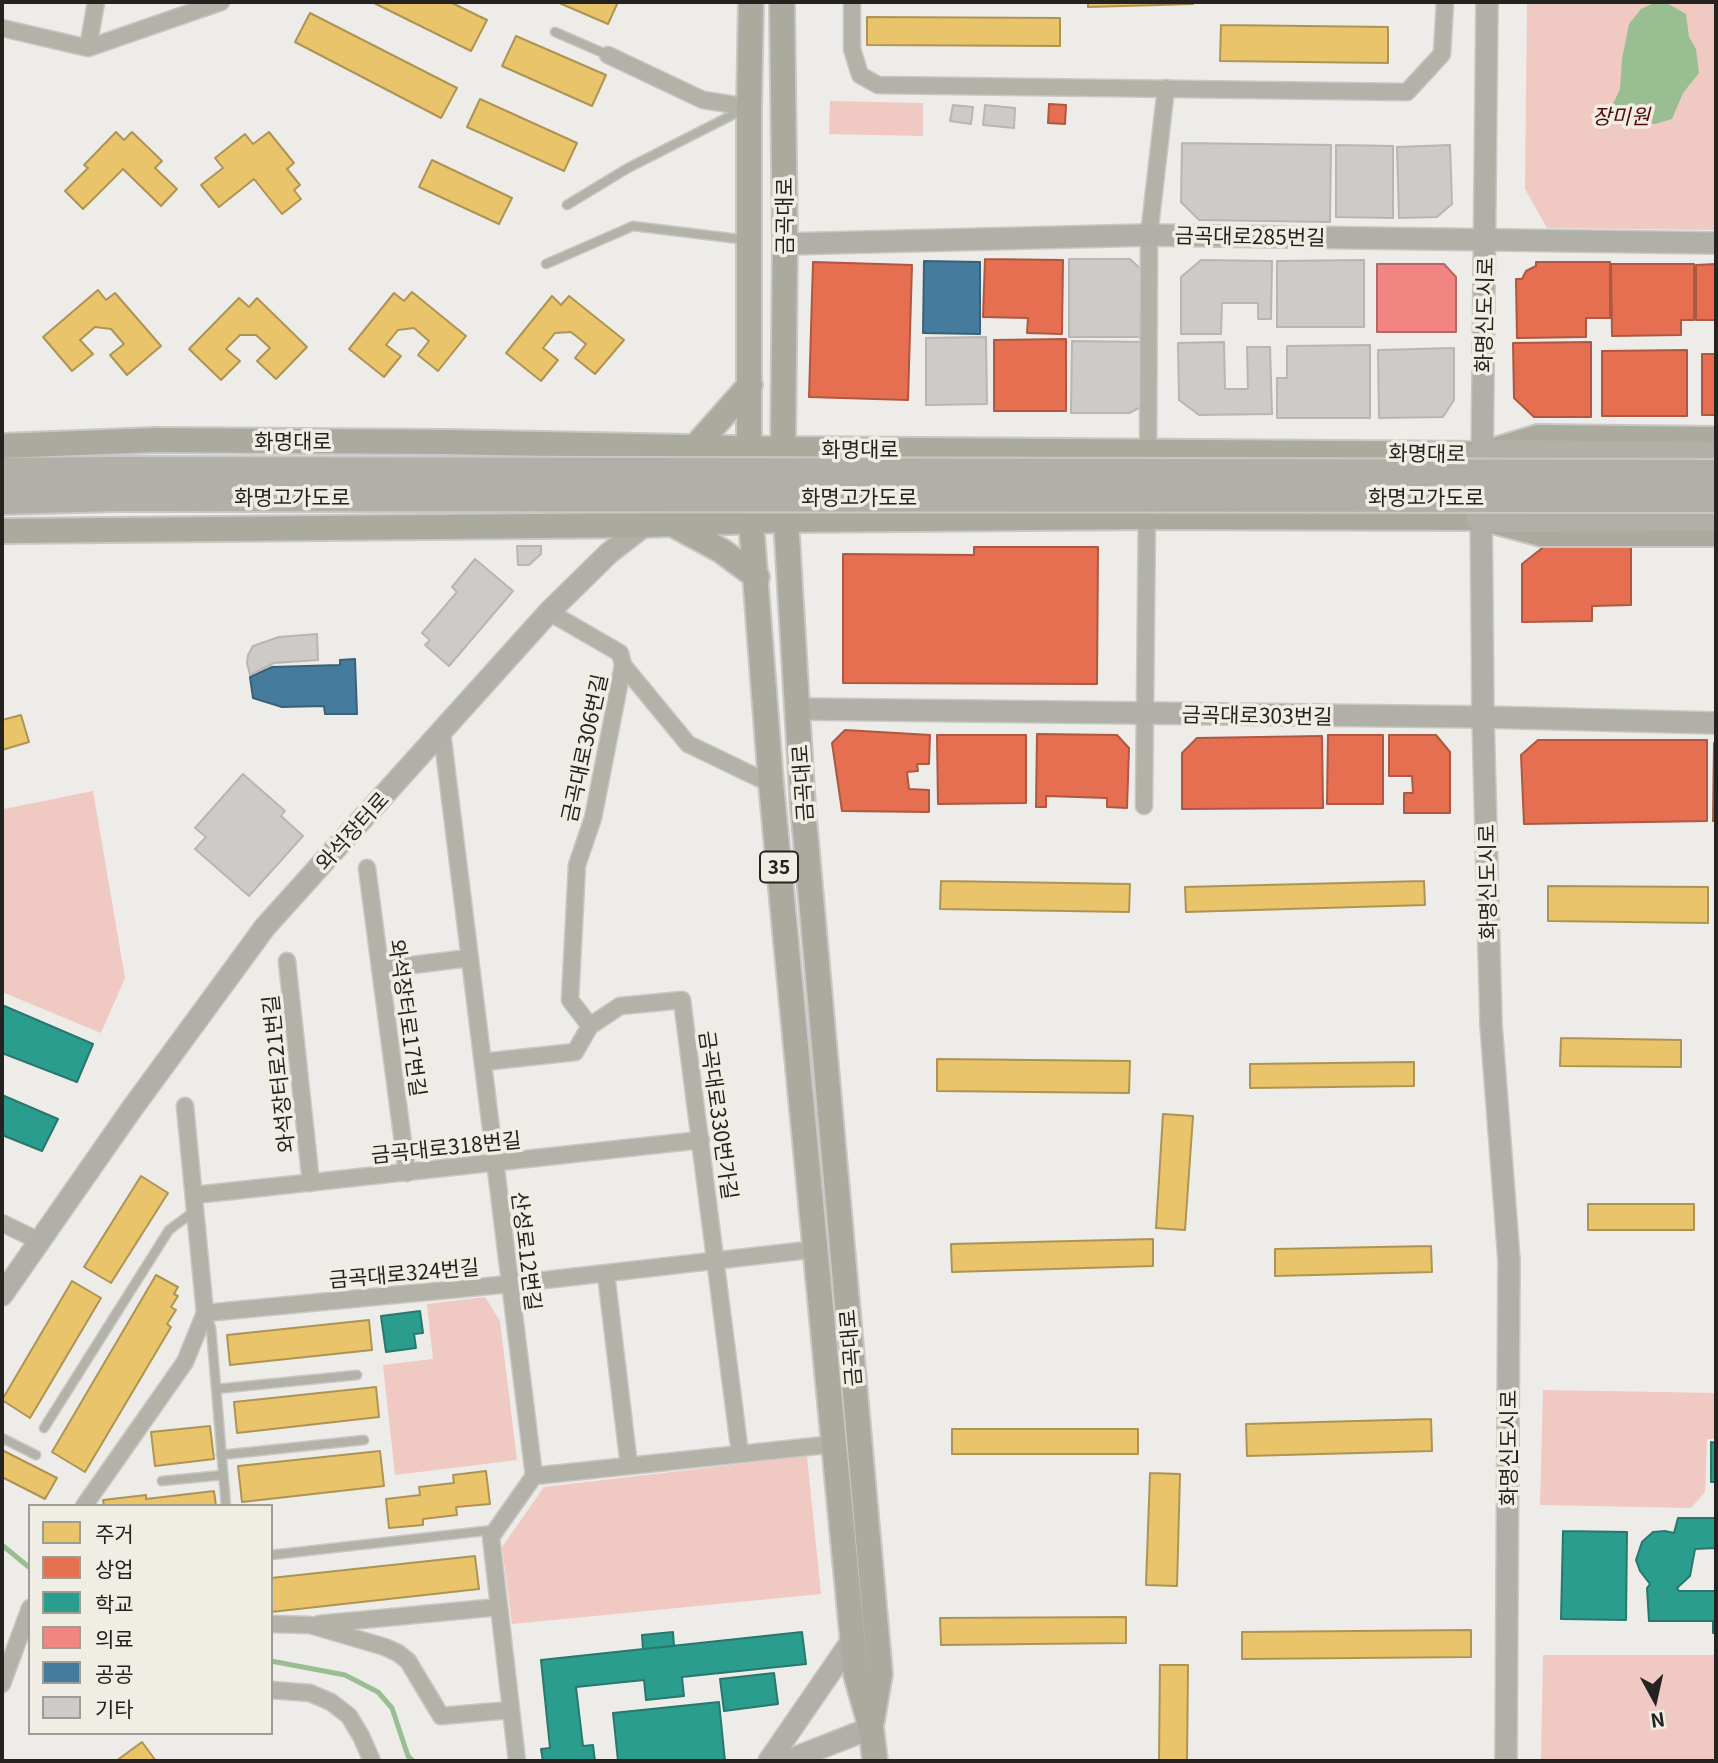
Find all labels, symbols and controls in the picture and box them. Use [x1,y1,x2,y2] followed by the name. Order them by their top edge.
[1592,103,1650,129] park label: 장미원
[771,177,797,255] street label: 금곡대로
[1174,222,1326,250] street label: 금곡대로285번길
[1470,257,1498,373] street label: 화명신도시로
[254,428,332,454] street label: 화명대로
[821,436,899,462] street label: 화명대로
[1388,440,1466,466] street label: 화명대로
[234,484,350,510] street label: 화명고가도로
[801,484,917,510] street label: 화명고가도로
[1368,484,1484,510] street label: 화명고가도로
[556,672,612,824] street label: 금곡대로306번길
[1181,701,1333,729] street label: 금곡대로303번길
[787,744,817,822] street label: 금곡대로
[310,787,394,875] street label: 와석장터로
[1473,824,1501,940] street label: 화명신도시로
[760,852,798,882] road number: 35
[384,938,432,1098] street label: 와석장터로17번길
[257,994,299,1154] street label: 와석장터로21번길
[695,1029,743,1201] street label: 금곡대로330번가길
[370,1127,522,1167] street label: 금곡대로318번길
[507,1190,547,1312] street label: 산성로12번길
[328,1254,480,1292] street label: 금곡대로324번길
[834,1308,866,1388] street label: 금곡대로
[1495,1390,1521,1506] street label: 화명신도시로
[28,1504,273,1735] legend
[95,1518,134,1548] text: 주거
[95,1553,134,1583] text: 상업
[95,1588,134,1618] text: 학교
[95,1623,134,1653] text: 의료
[95,1658,134,1688] text: 공공
[1620,1665,1690,1735] north arrow
[95,1693,134,1723] text: 기타
[1649,1707,1667,1736] text: N

